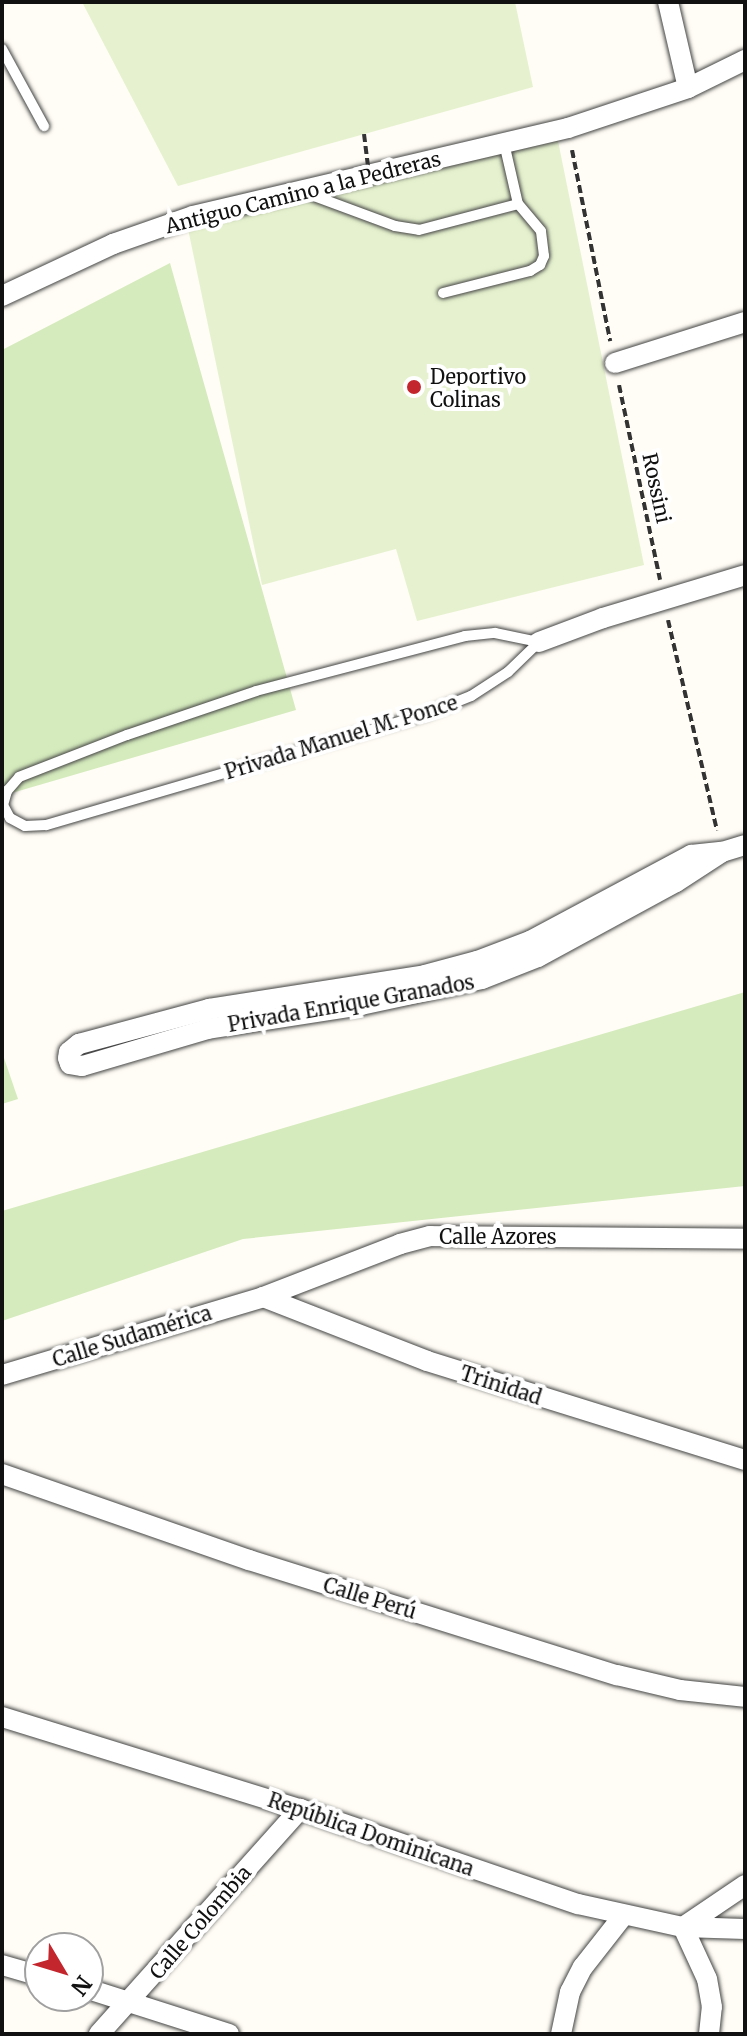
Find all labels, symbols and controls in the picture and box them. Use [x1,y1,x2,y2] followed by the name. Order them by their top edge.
[163,146,443,238] street label: Antiguo Camino a la Pedreras
[430,364,526,411] place label: Deportivo Colinas
[405,378,423,396] marker: Deportivo Colinas
[638,451,676,525] street label: Rossini
[222,690,460,784] street label: Privada Manuel M. Ponce
[226,969,476,1037] street label: Privada Enrique Granados
[439,1224,557,1248] street label: Calle Azores
[50,1300,214,1372] street label: Calle Sudamérica
[457,1361,545,1409] street label: Trinidad
[320,1572,420,1624] street label: Calle Perú
[265,1787,477,1881] street label: República Dominicana
[144,1860,256,1984] street label: Calle Colombia
[24,1932,104,2012] north arrow
[65,1970,98,2001] text: N

